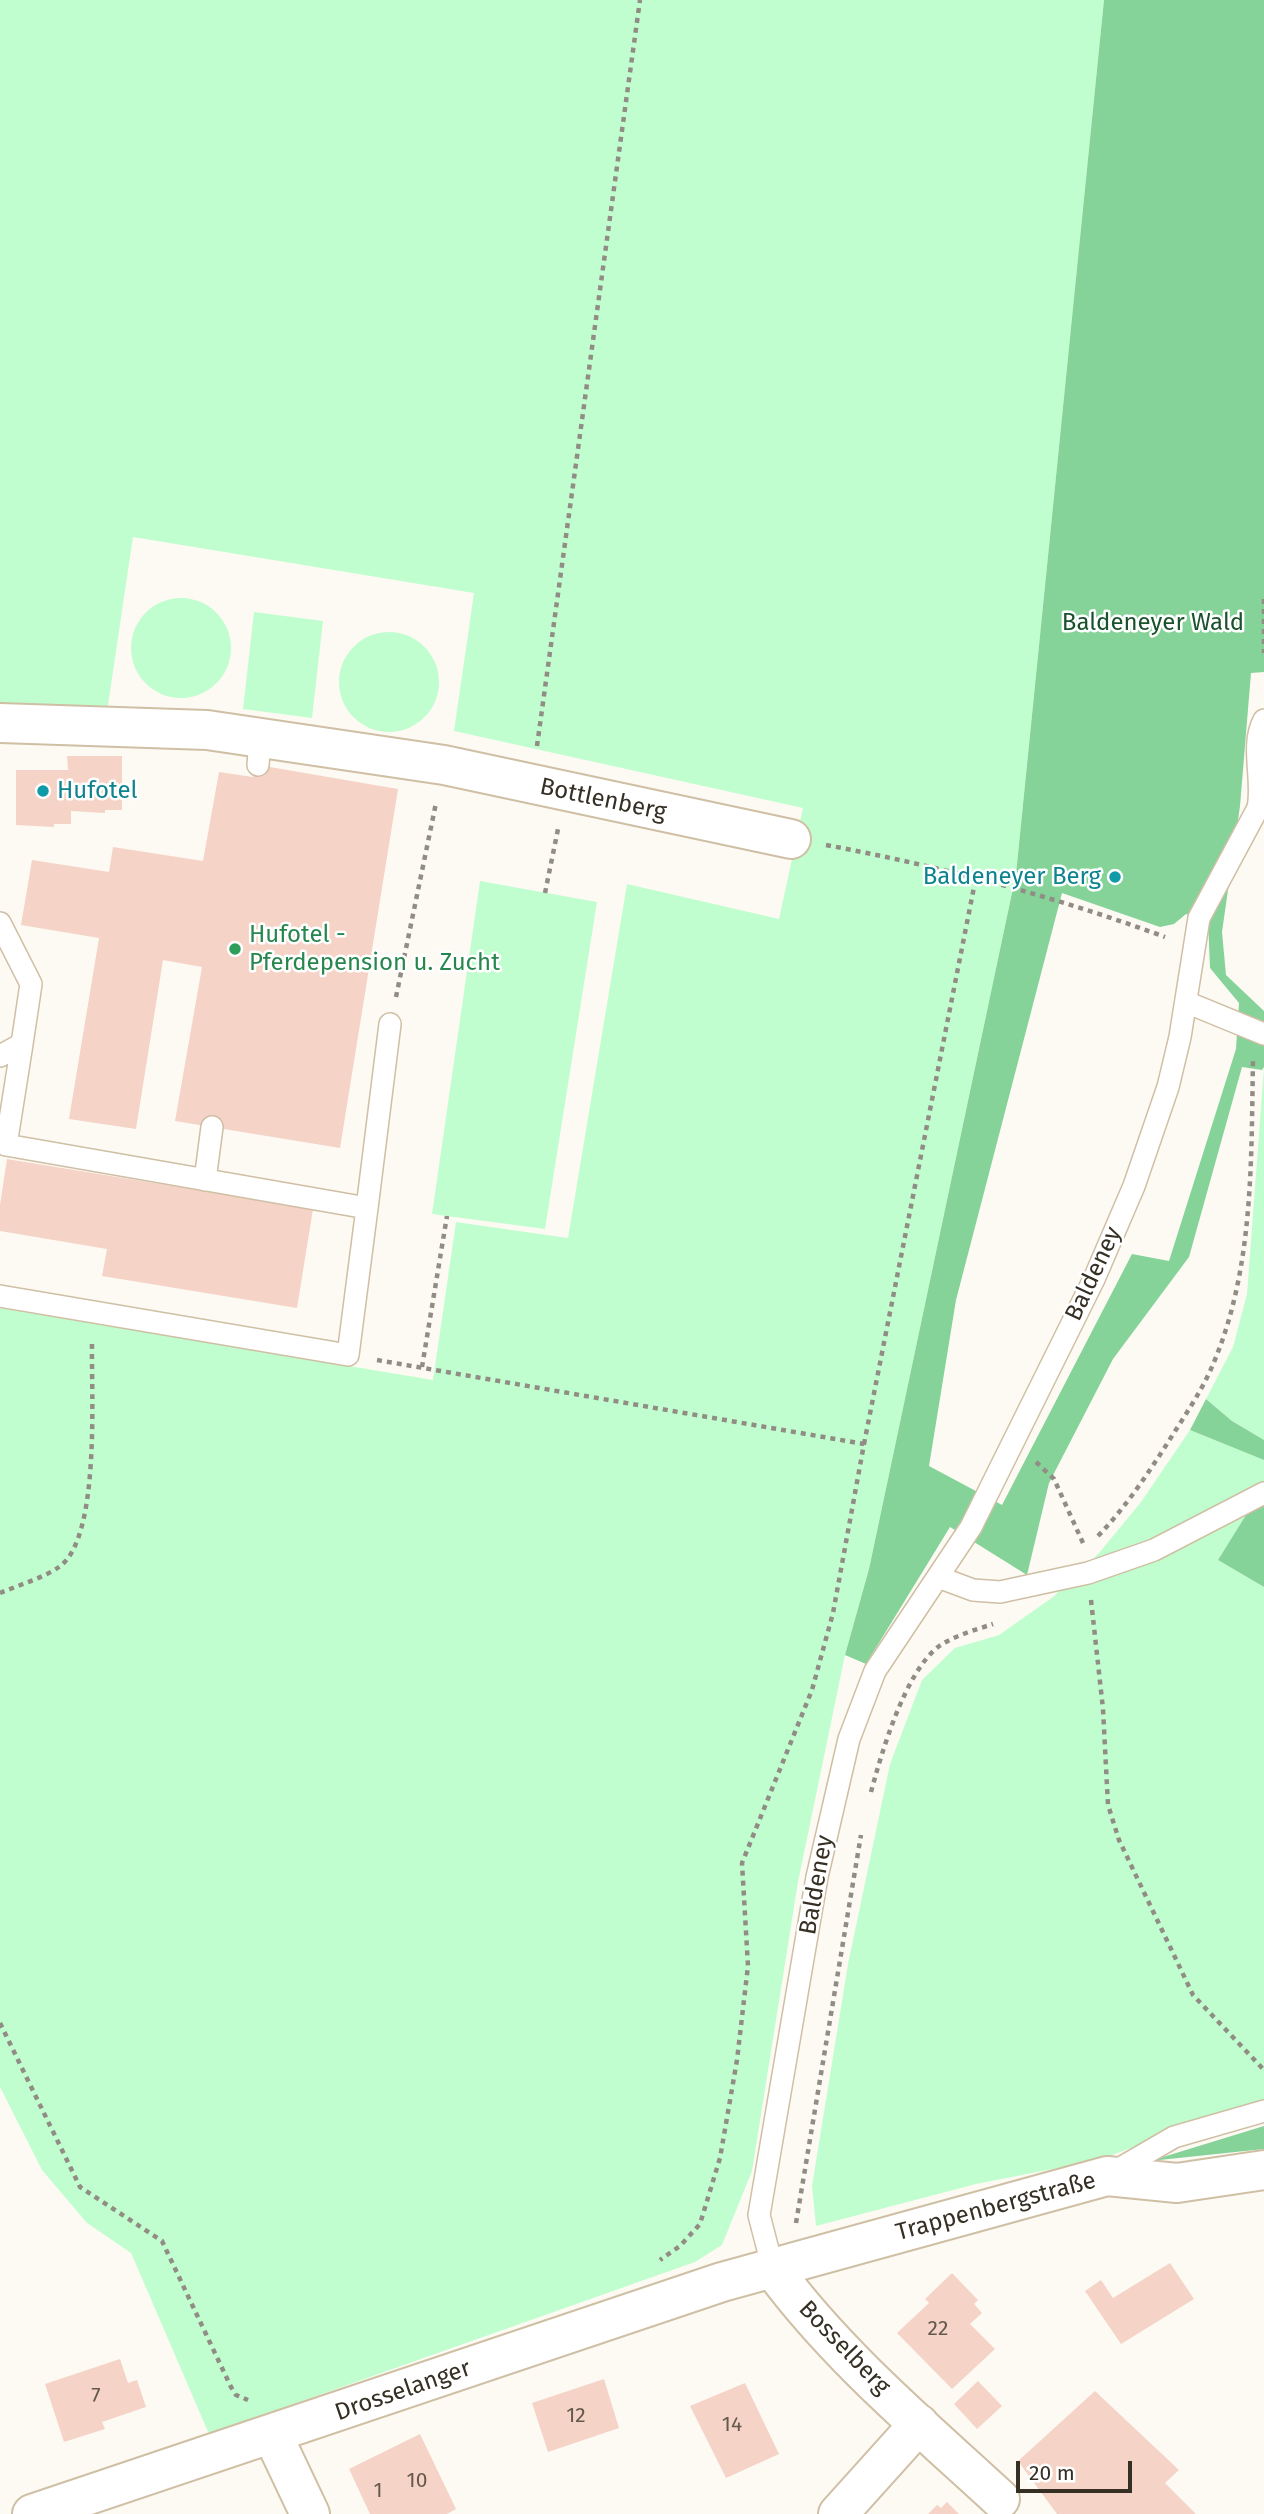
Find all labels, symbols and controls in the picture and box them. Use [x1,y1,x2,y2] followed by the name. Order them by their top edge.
[1062,609,1244,637] park label: Baldeneyer Wald
[537,773,669,827] street label: Bottlenberg
[57,777,138,805] place label: Hufotel
[35,783,51,799] marker: Hufotel
[923,863,1101,891] place label: Baldeneyer Berg
[1107,869,1123,885] marker: Baldeneyer Berg
[249,921,500,977] place label: Hufotel - Pferdepension u. Zucht
[227,941,243,957] marker: Hufotel - Pferdepension u. Zucht
[1060,1222,1128,1326] street label: Baldeney
[794,1833,840,1937] street label: Baldeney
[893,2166,1099,2248] street label: Trappenbergstraße
[792,2295,896,2401] street label: Bosselberg
[928,2316,948,2342] house number: 22
[331,2354,475,2428] street label: Drosselanger
[91,2383,101,2409] house number: 7
[566,2403,586,2429] house number: 12
[722,2412,742,2438] house number: 14
[1019,2448,1134,2492] scale bar
[1029,2460,1075,2486] text: 20 m
[407,2468,427,2494] house number: 10
[373,2478,383,2504] house number: 1

